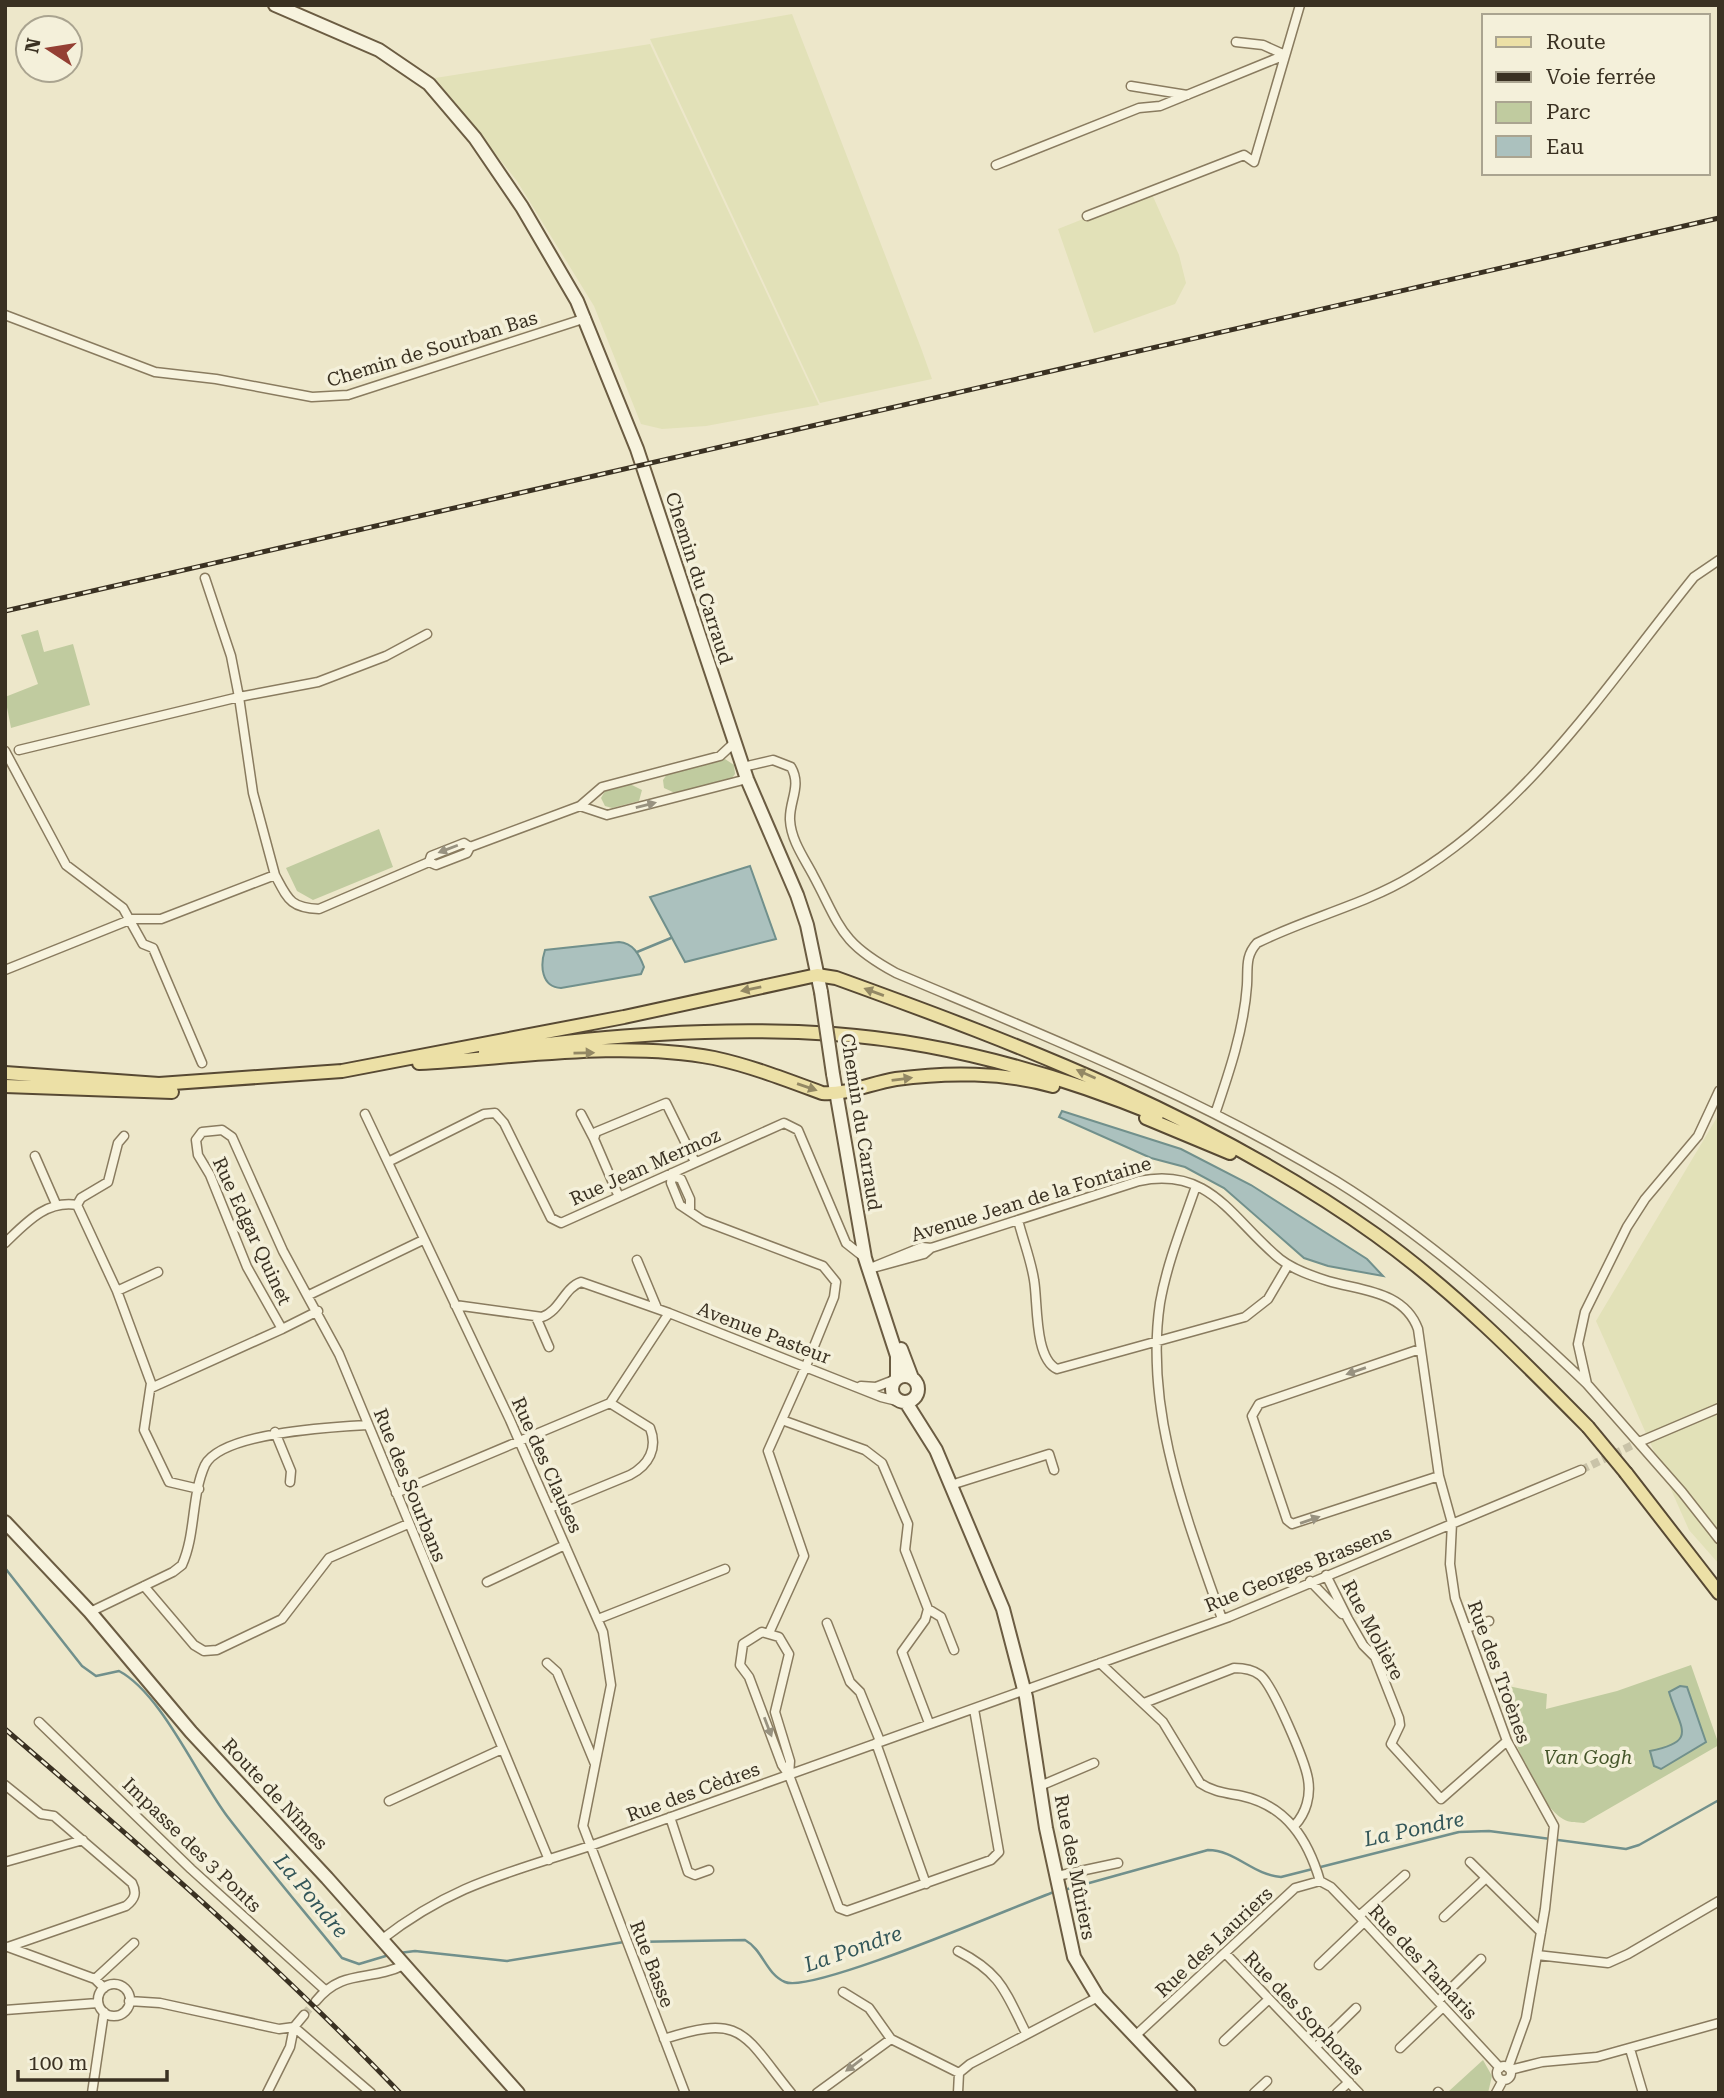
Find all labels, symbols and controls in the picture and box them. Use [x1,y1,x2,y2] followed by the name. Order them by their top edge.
[14,14,84,84] north arrow
[1482,14,1710,175] legend
[1546,30,1605,54] text: Route
[20,36,46,55] text: N
[1546,65,1656,89] text: Voie ferrée
[1546,100,1591,124] text: Parc
[1546,135,1584,159] text: Eau
[324,306,540,392] street label: Chemin de Sourban Bas
[660,489,738,667] street label: Chemin du Carraud
[635,799,657,810] one-way arrow
[437,844,458,855] one-way arrow
[740,984,762,995] one-way arrow
[863,986,884,997] one-way arrow
[836,1032,886,1212] street label: Chemin du Carraud
[574,1047,596,1059] one-way arrow
[1076,1068,1096,1080] one-way arrow
[891,1073,913,1084] one-way arrow
[796,1082,817,1093] one-way arrow
[566,1123,724,1210] street label: Rue Jean Mermoz
[908,1151,1154,1247] street label: Avenue Jean de la Fontaine
[208,1153,296,1309] street label: Rue Edgar Quinet
[694,1297,834,1369] street label: Avenue Pasteur
[1345,1366,1366,1377] one-way arrow
[507,1393,587,1537] street label: Rue des Clauses
[369,1405,451,1565] street label: Rue des Sourbans
[1300,1514,1321,1525] one-way arrow
[1201,1521,1395,1617] street label: Rue Georges Brassens
[1337,1576,1409,1684] street label: Rue Molière
[1462,1597,1536,1747] street label: Rue des Troènes
[762,1716,773,1737] one-way arrow
[217,1733,333,1855] street label: Route de Nîmes
[1544,1746,1632,1769] park label: Van Gogh
[623,1757,763,1827] street label: Rue des Cèdres
[118,1773,266,1917] street label: Impasse des 3 Ponts
[1050,1792,1100,1942] street label: Rue des Mûriers
[1361,1807,1466,1852] water label: La Pondre
[268,1849,353,1943] water label: La Pondre
[1151,1882,1277,2002] street label: Rue des Lauriers
[1364,1900,1482,2024] street label: Rue des Tamaris
[625,1917,679,2011] street label: Rue Basse
[800,1921,905,1977] water label: La Pondre
[1239,1946,1369,2080] street label: Rue des Sophoras
[18,2038,166,2082] scale bar
[28,2051,88,2075] text: 100 m
[844,2058,863,2072] one-way arrow

